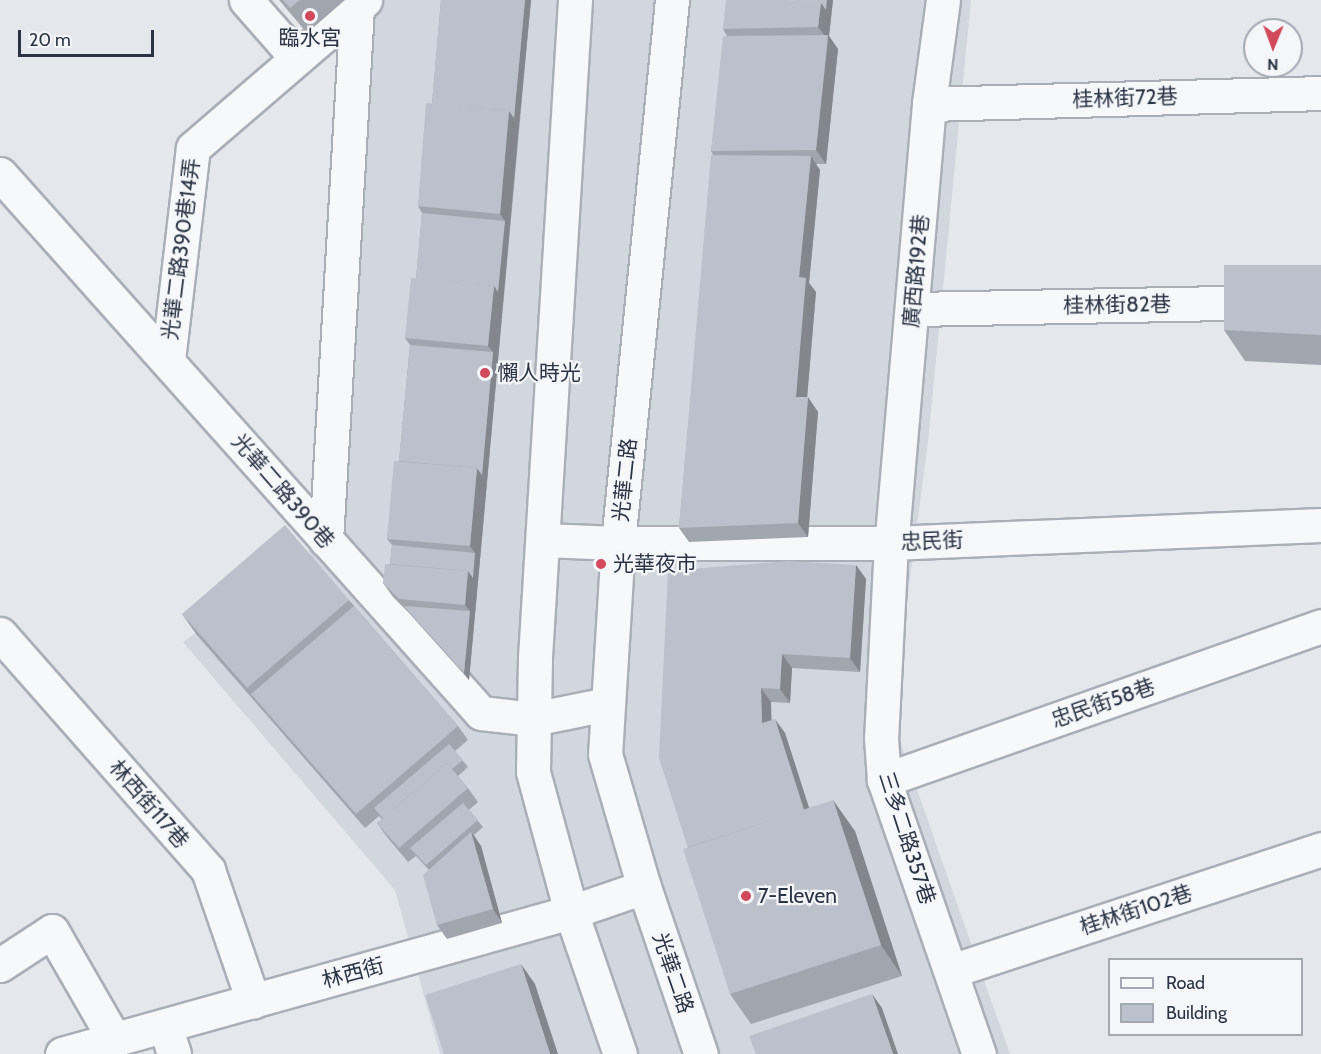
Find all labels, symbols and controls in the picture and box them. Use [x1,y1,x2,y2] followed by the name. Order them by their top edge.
[303,9,317,23] marker: 臨水宮
[21,18,158,56] scale bar
[1243,18,1303,78] north arrow
[279,25,341,51] place label: 臨水宮
[29,29,71,51] text: 20 m
[1267,55,1279,74] text: N
[1072,84,1178,112] street label: 桂林街72巷
[157,157,205,341] street label: 光華二路390巷14弄
[898,213,934,329] street label: 廣西路192巷
[1063,291,1171,319] street label: 桂林街82巷
[497,360,581,386] place label: 懶人時光
[478,366,492,380] marker: 懶人時光
[227,429,339,553] street label: 光華二路390巷
[608,437,642,523] street label: 光華二路
[900,527,964,555] street label: 忠民街
[613,551,697,577] place label: 光華夜市
[594,557,608,571] marker: 光華夜市
[1048,673,1158,733] street label: 忠民街58巷
[104,755,194,853] street label: 林西街117巷
[874,768,940,908] street label: 三多二路357巷
[1077,880,1195,940] street label: 桂林街102巷
[758,883,837,909] place label: 7-Eleven
[739,889,753,903] marker: 7-Eleven
[647,929,699,1017] street label: 光華二路
[319,953,387,993] street label: 林西街
[1108,958,1303,1036] legend
[1166,972,1205,994] text: Road
[1166,1002,1227,1024] text: Building

